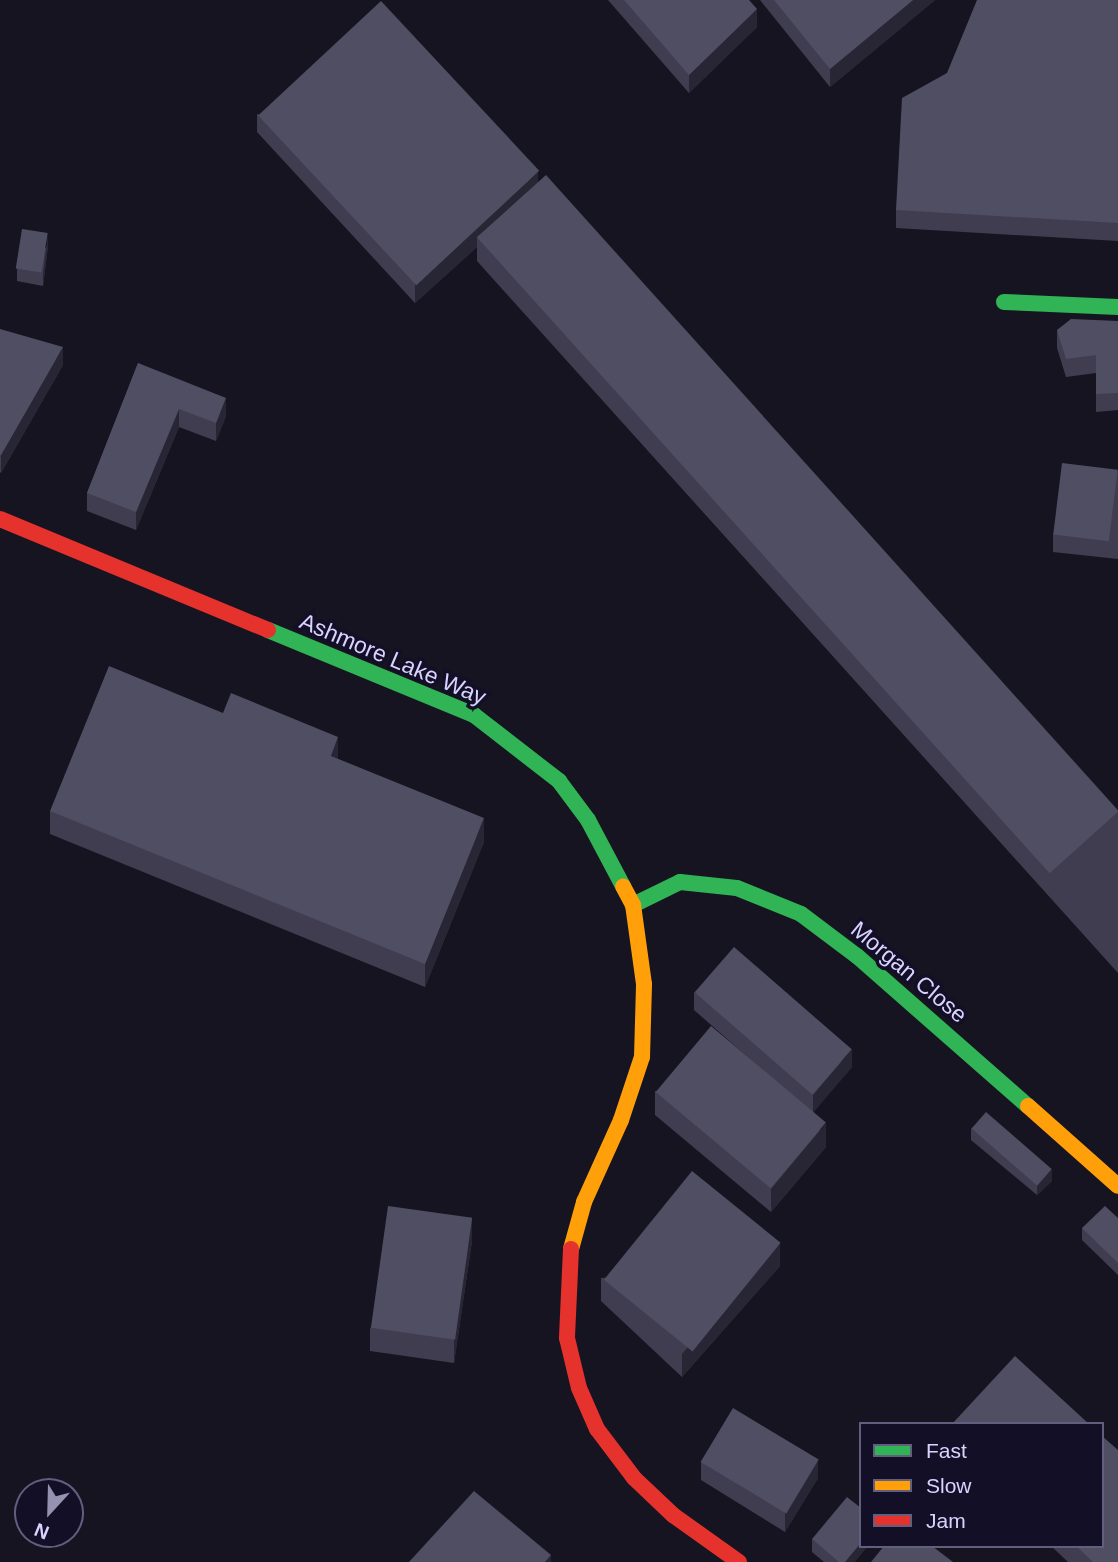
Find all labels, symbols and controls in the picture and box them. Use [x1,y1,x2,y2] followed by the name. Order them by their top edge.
[296,607,490,711] street label: Ashmore Lake Way
[845,915,973,1029] street label: Morgan Close
[859,1422,1104,1548] legend
[926,1439,967,1462] text: Fast
[926,1474,972,1497] text: Slow
[14,1478,84,1548] north arrow
[926,1509,966,1532] text: Jam
[31,1519,52,1543] text: N

